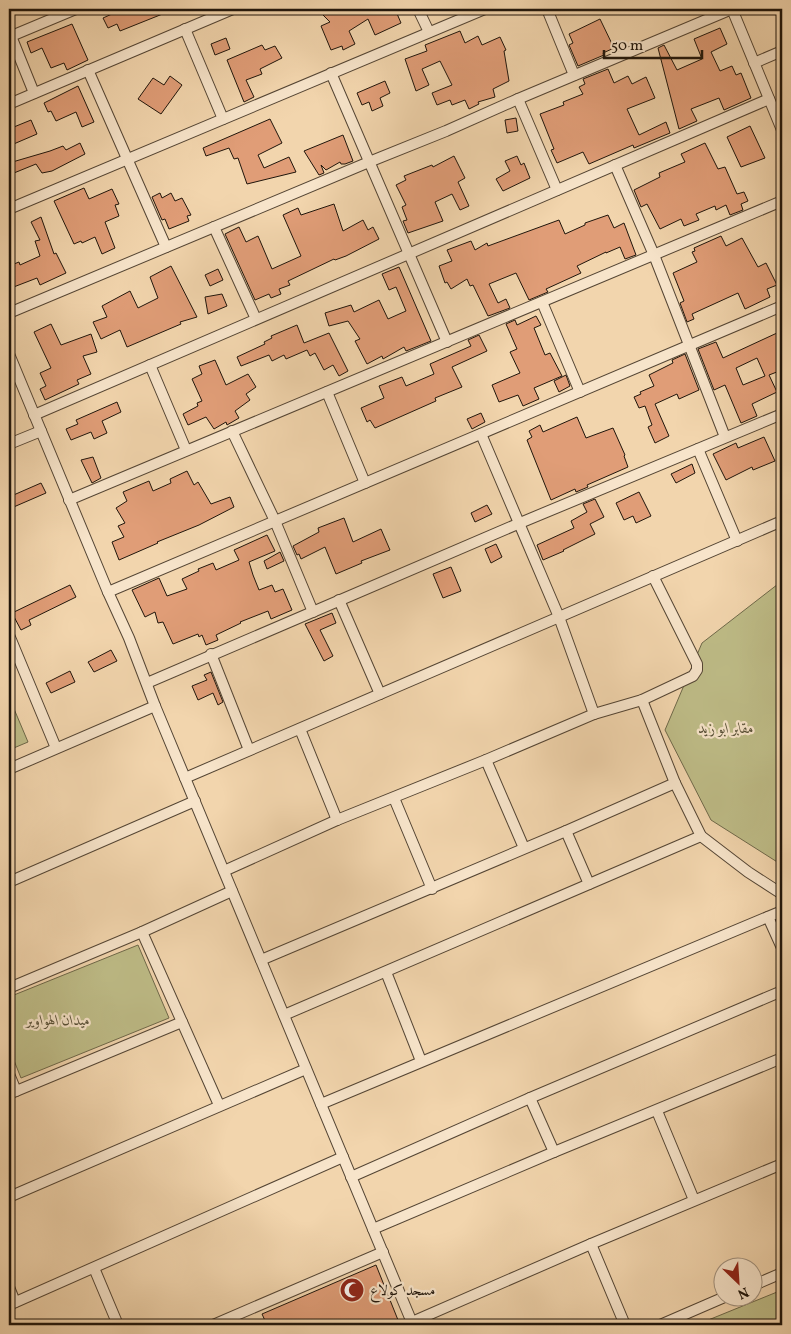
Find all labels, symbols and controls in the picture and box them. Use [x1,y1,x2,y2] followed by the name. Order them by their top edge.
[604,28,701,60] scale bar
[611,36,643,57] text: 50 m
[698,719,754,740] park label: مقابر ابو زيد
[25,1011,90,1032] park label: ميدان الهواوير
[714,1256,764,1306] north arrow
[339,1277,365,1303] mosque icon: مسجد كولاع
[370,1281,435,1303] place label: مسجد كولاع
[734,1282,751,1303] text: N

